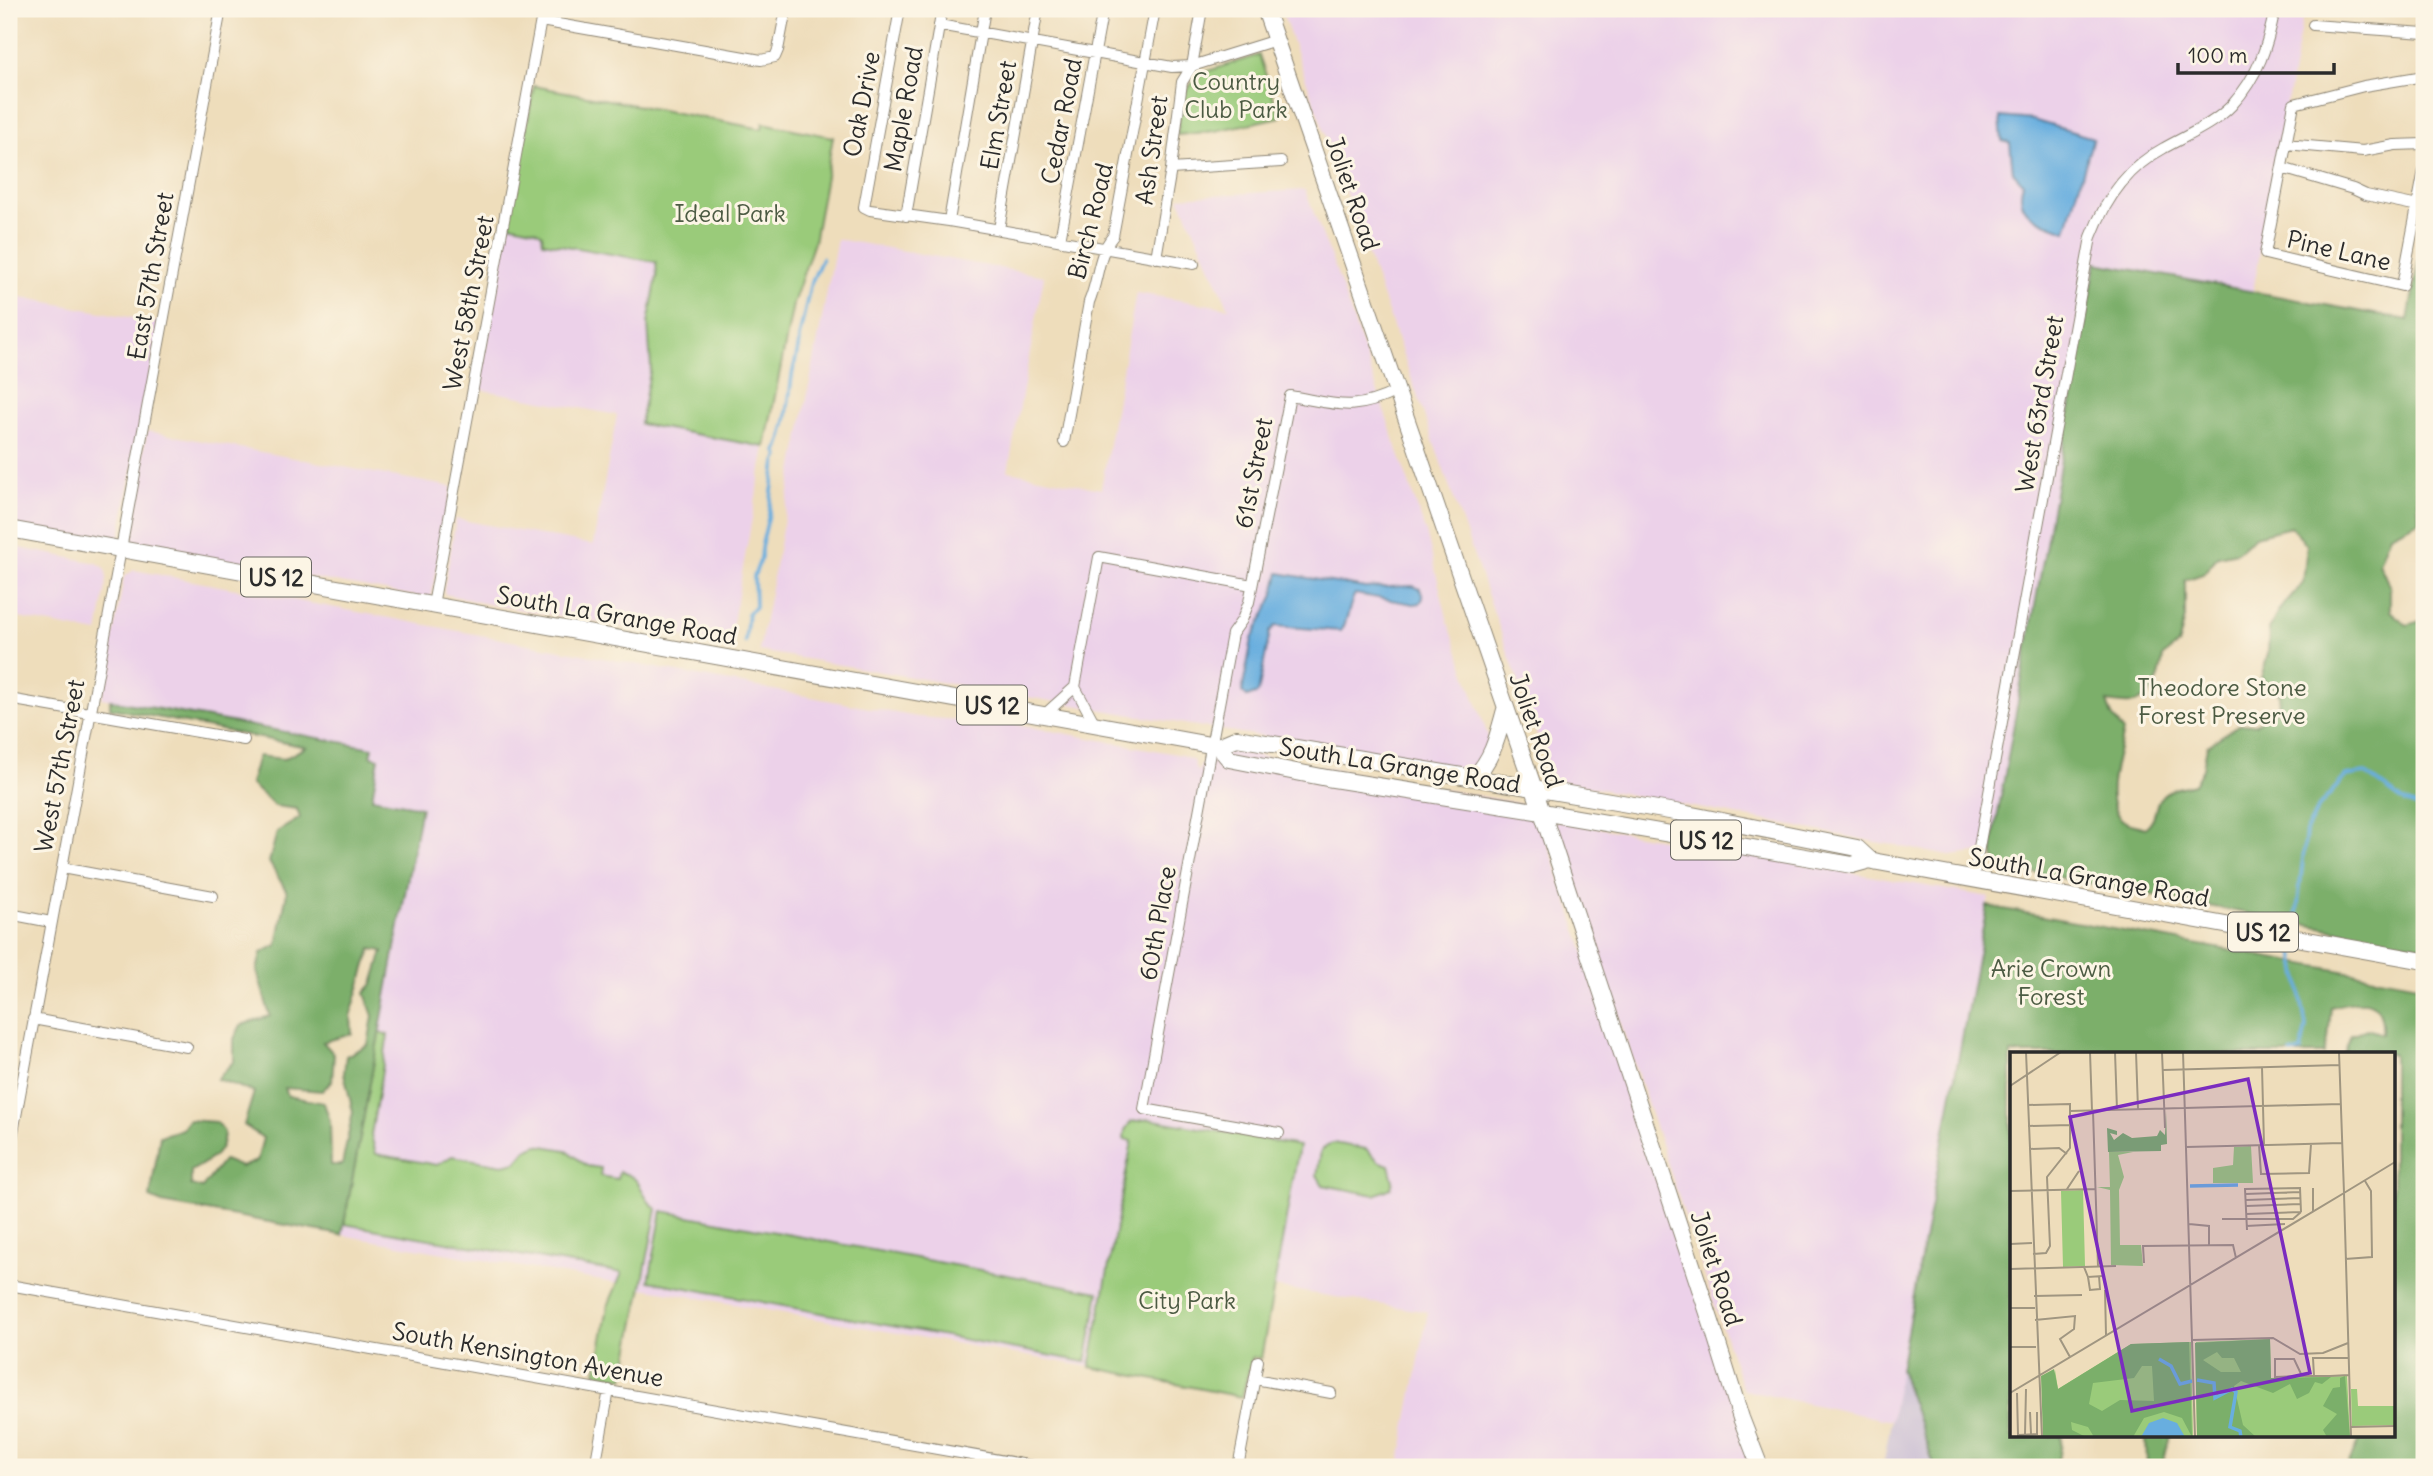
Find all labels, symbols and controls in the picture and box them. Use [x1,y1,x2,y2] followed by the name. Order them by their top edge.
[2178,32,2333,76] scale bar
[2188,42,2247,69] text: 100 m
[877,44,929,174] street label: Maple Road
[836,49,886,159] street label: Oak Drive
[1034,55,1088,187] street label: Cedar Road
[974,58,1022,172] street label: Elm Street
[1184,66,1288,124] park label: Country Club Park
[1128,93,1174,207] street label: Ash Street
[1319,132,1387,254] street label: Joliet Road
[1061,160,1119,282] street label: Birch Road
[121,190,179,362] street label: East 57th Street
[674,198,786,228] park label: Ideal Park
[436,213,500,393] street label: West 58th Street
[2284,223,2394,277] street label: Pine Lane
[2009,313,2069,495] street label: West 63rd Street
[1228,415,1278,531] street label: 61st Street
[241,558,311,596] road number: US 12
[494,579,740,651] street label: South La Grange Road
[1503,669,1571,791] street label: Joliet Road
[2137,672,2307,730] park label: Theodore Stone Forest Preserve
[27,677,91,855] street label: West 57th Street
[957,685,1027,724] road number: US 12
[1277,731,1523,799] street label: South La Grange Road
[1671,820,1741,860] road number: US 12
[1966,841,2212,913] street label: South La Grange Road
[1132,864,1182,982] street label: 60th Place
[2228,912,2298,951] road number: US 12
[1991,953,2111,1011] park label: Arie Crown Forest
[2010,1052,2394,1438] inset map
[1684,1207,1750,1329] street label: Joliet Road
[1138,1285,1236,1315] park label: City Park
[390,1315,666,1393] street label: South Kensington Avenue

